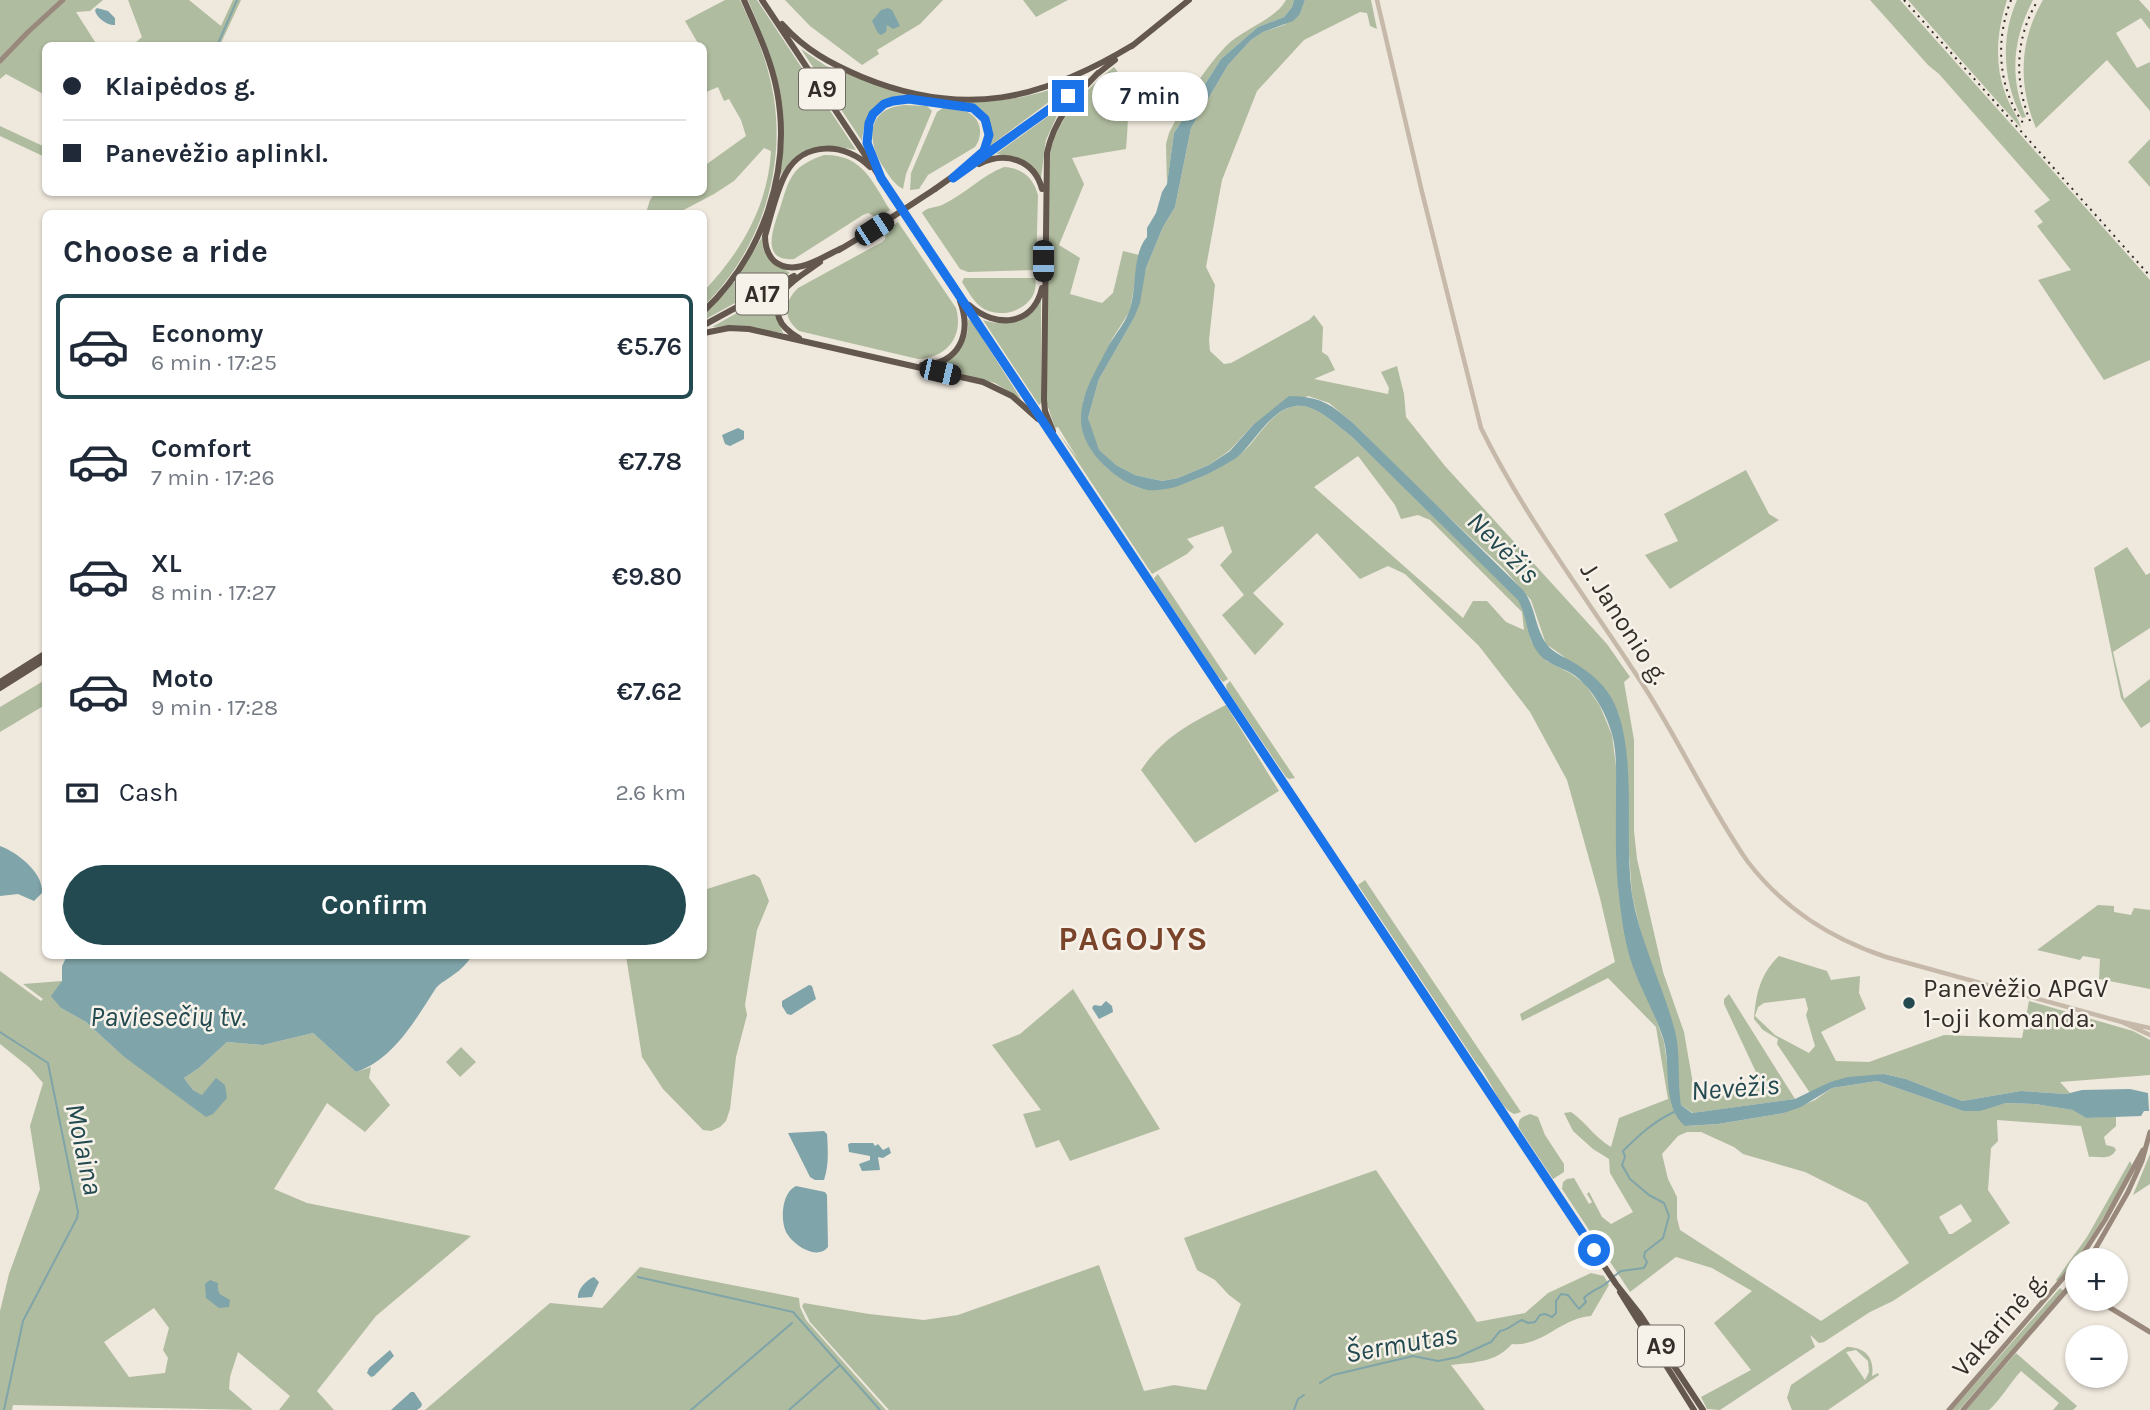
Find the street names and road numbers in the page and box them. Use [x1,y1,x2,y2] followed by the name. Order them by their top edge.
[799,68,845,110] road number: A9
[736,274,788,314] road number: A17
[1574,556,1675,690] street label: J. Janonio g.
[1945,1266,2053,1383] street label: Vakarinė g.
[1638,1326,1684,1366] road number: A9

